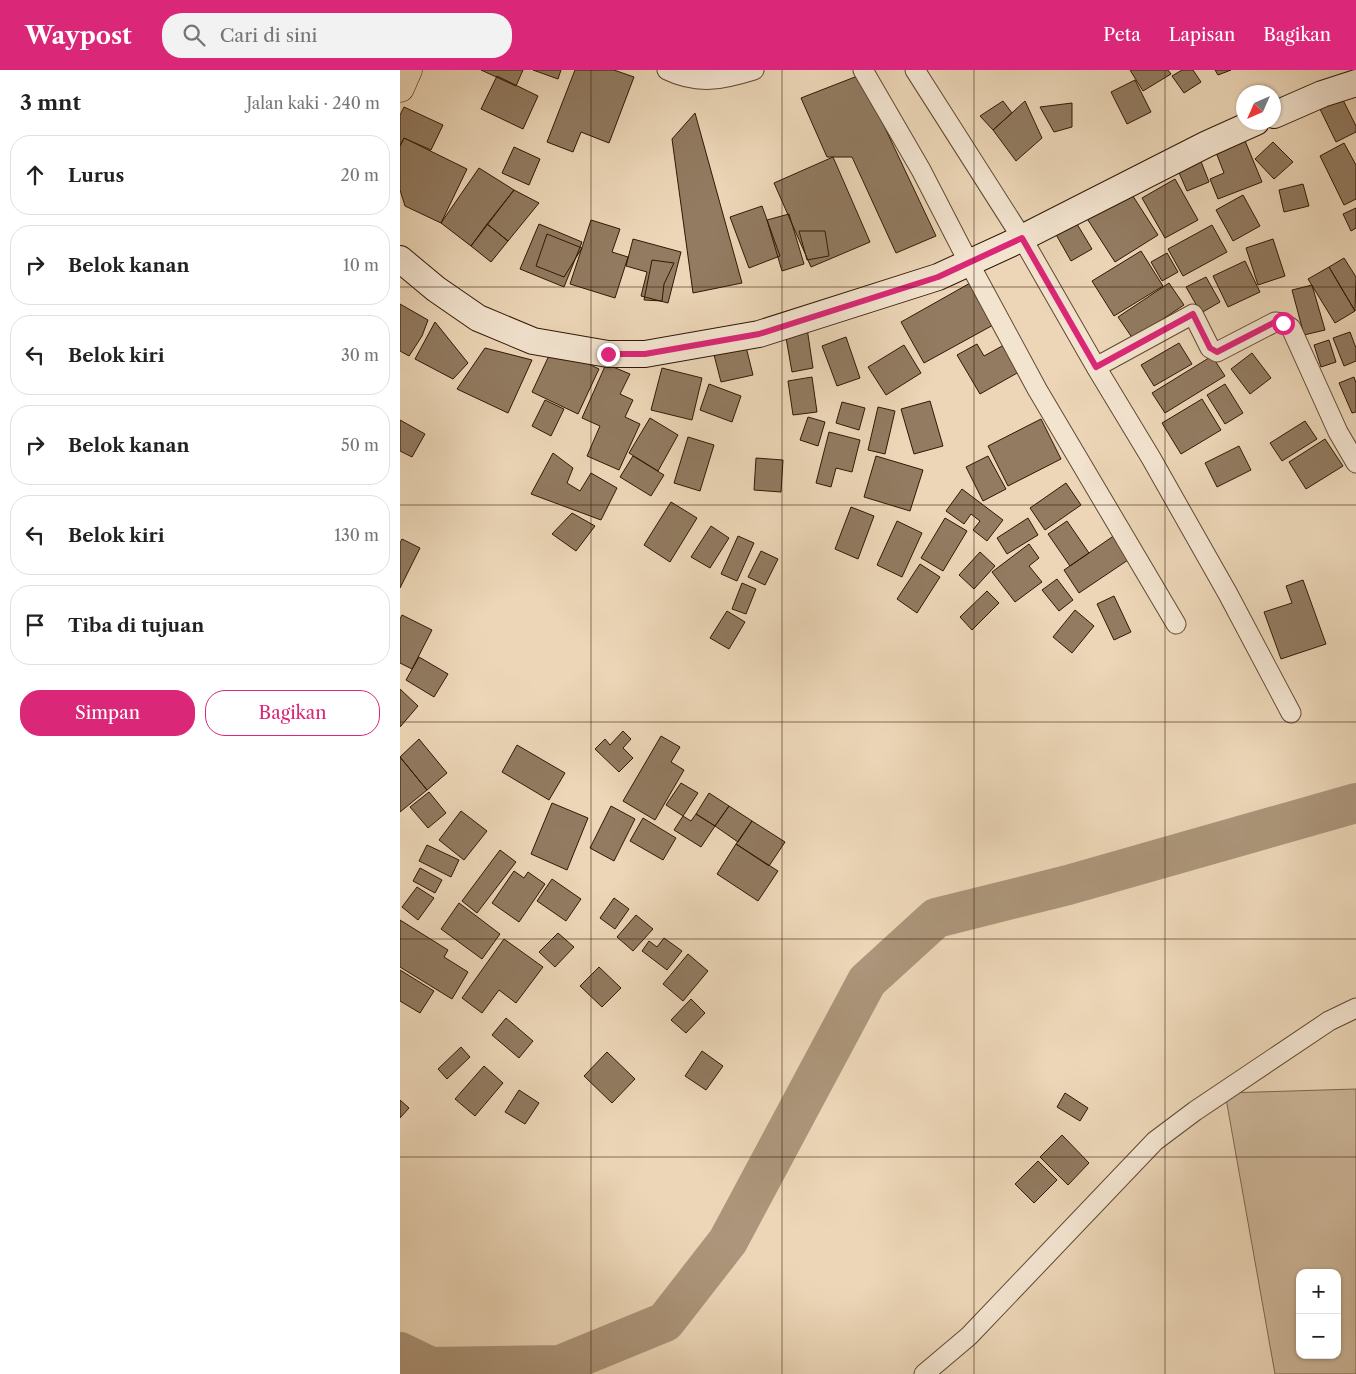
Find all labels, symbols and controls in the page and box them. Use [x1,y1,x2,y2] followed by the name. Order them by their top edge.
[162,13,512,58] search box
[25,21,132,50] text: Waypost
[180,21,208,49] icon: search
[220,24,317,47] text: Cari di sini
[1103,24,1141,46] text: Peta
[1169,24,1235,46] text: Lapisan
[1263,24,1331,46] text: Bagikan
[1236,85,1281,130] north arrow
[20,90,81,115] text: 3 mnt
[246,93,380,113] text: Jalan kaki · 240 m
[21,161,49,189] icon: ahead
[68,164,124,187] text: Lurus
[340,165,379,185] text: 20 m
[21,251,49,279] icon: right
[68,254,190,277] text: Belok kanan
[343,255,379,275] text: 10 m
[1272,312,1295,335] route start
[21,341,49,369] icon: left
[597,343,620,366] route end
[68,344,165,367] text: Belok kiri
[341,345,379,365] text: 30 m
[21,431,49,459] icon: right
[68,434,190,457] text: Belok kanan
[341,435,379,455] text: 50 m
[21,521,49,549] icon: left
[68,524,165,547] text: Belok kiri
[334,525,379,545] text: 130 m
[21,611,49,639] icon: arrive
[68,614,204,637] text: Tiba di tujuan
[20,690,195,736] button: Simpan
[205,690,380,736] button: Bagikan
[1296,1269,1341,1359] map controls
[1296,1269,1341,1314] button: +
[1296,1314,1341,1359] button: −

